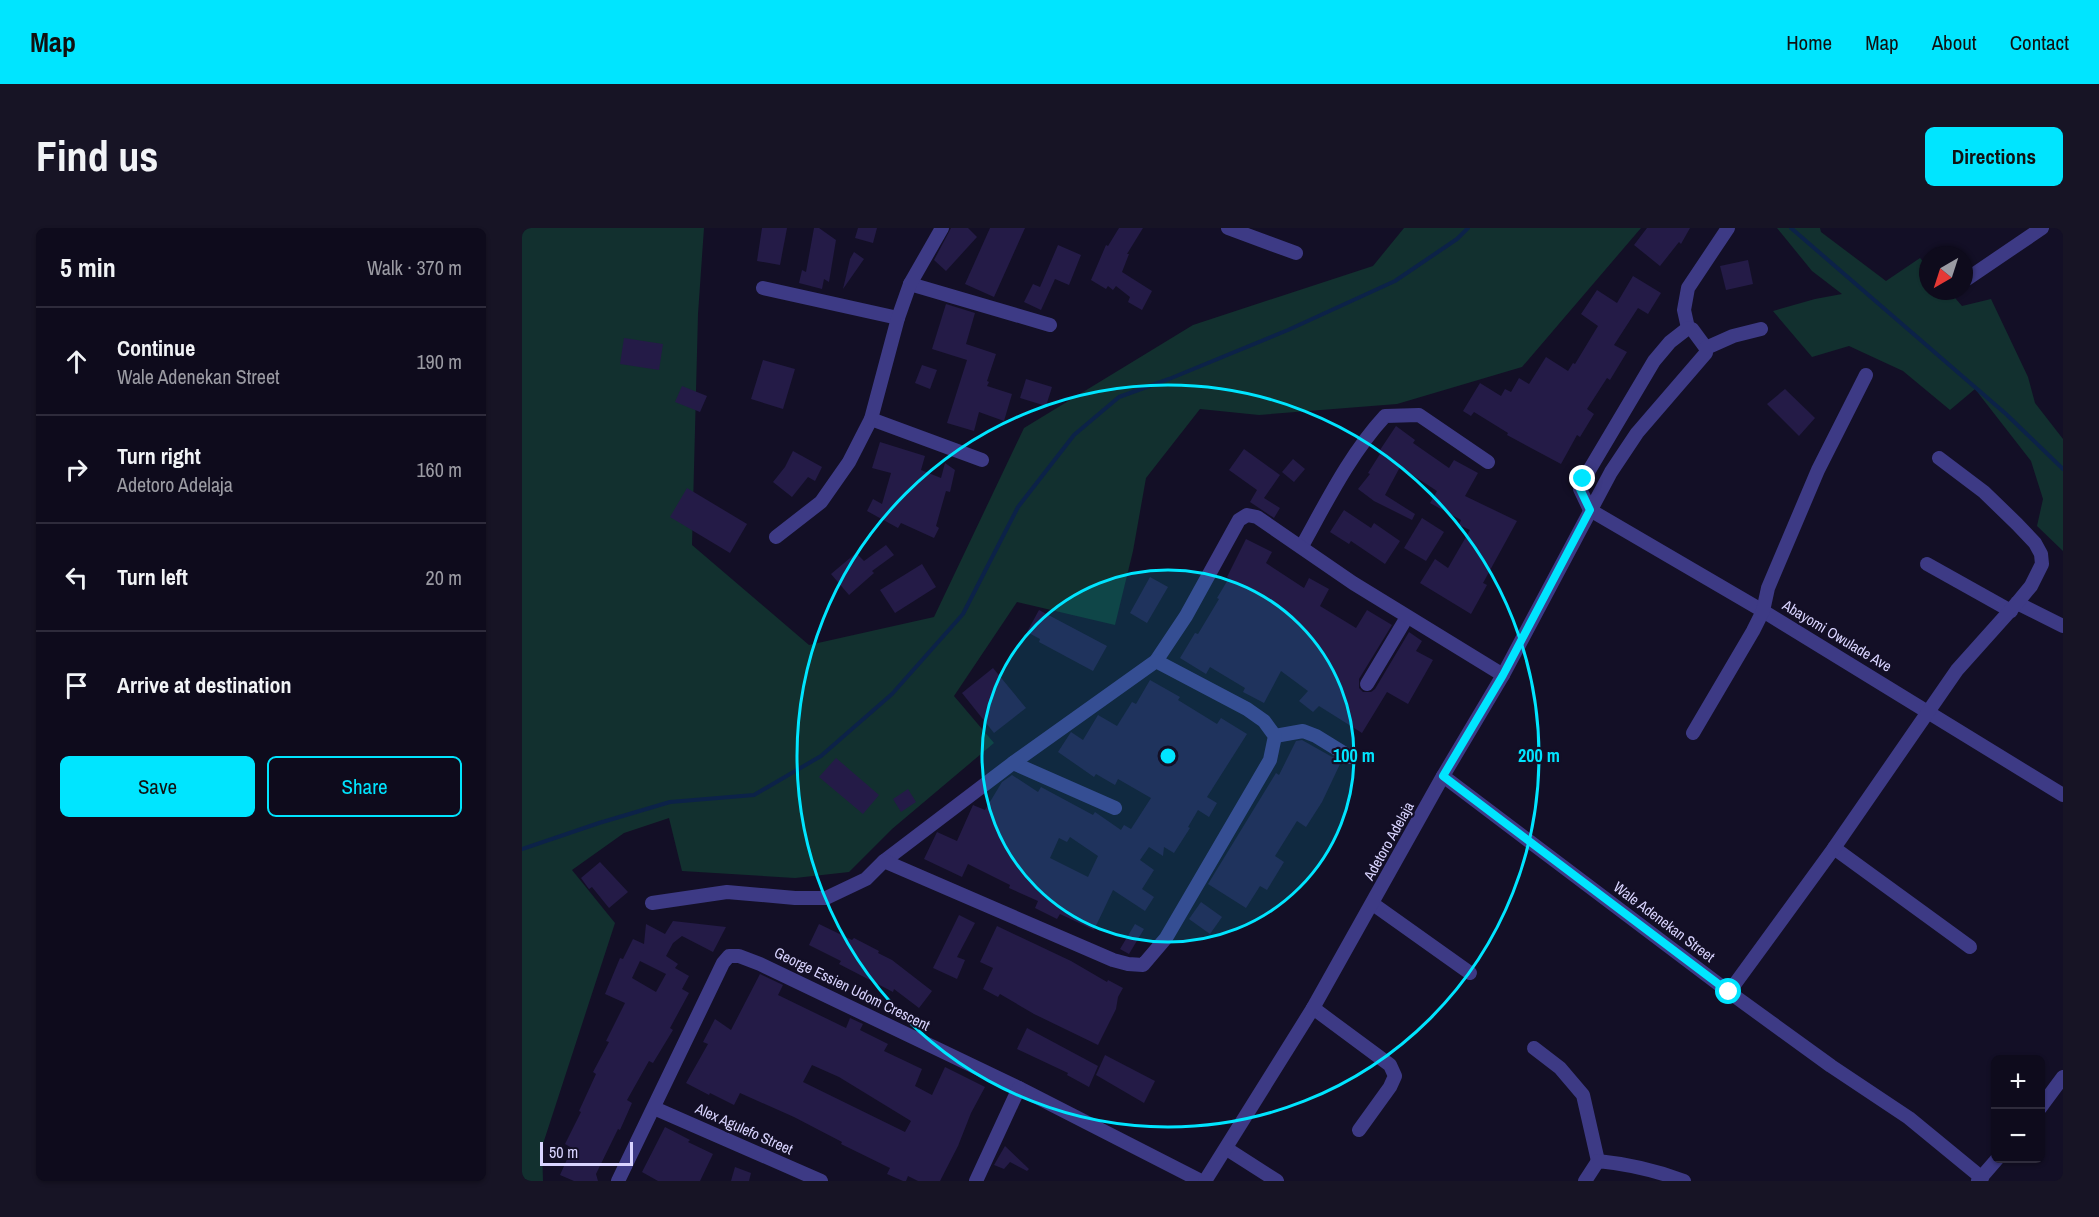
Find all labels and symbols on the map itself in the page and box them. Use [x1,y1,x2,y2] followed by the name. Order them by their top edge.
[1919,246,1973,300] north arrow
[1569,465,1595,491] route end
[1778,594,1896,677] street label: Abayomi Owulade Ave
[1333,743,1375,768] text: 100 m
[1518,743,1560,768] text: 200 m
[1158,746,1178,766] centre of rings
[1358,798,1419,885] street label: Adetoro Adelaja
[1609,877,1720,967] street label: Wale Adenekan Street
[771,942,934,1036] street label: George Essien Udom Crescent
[1715,978,1741,1004] route start
[691,1097,797,1160] street label: Alex Agulefo Street
[540,1139,633,1166] scale bar

